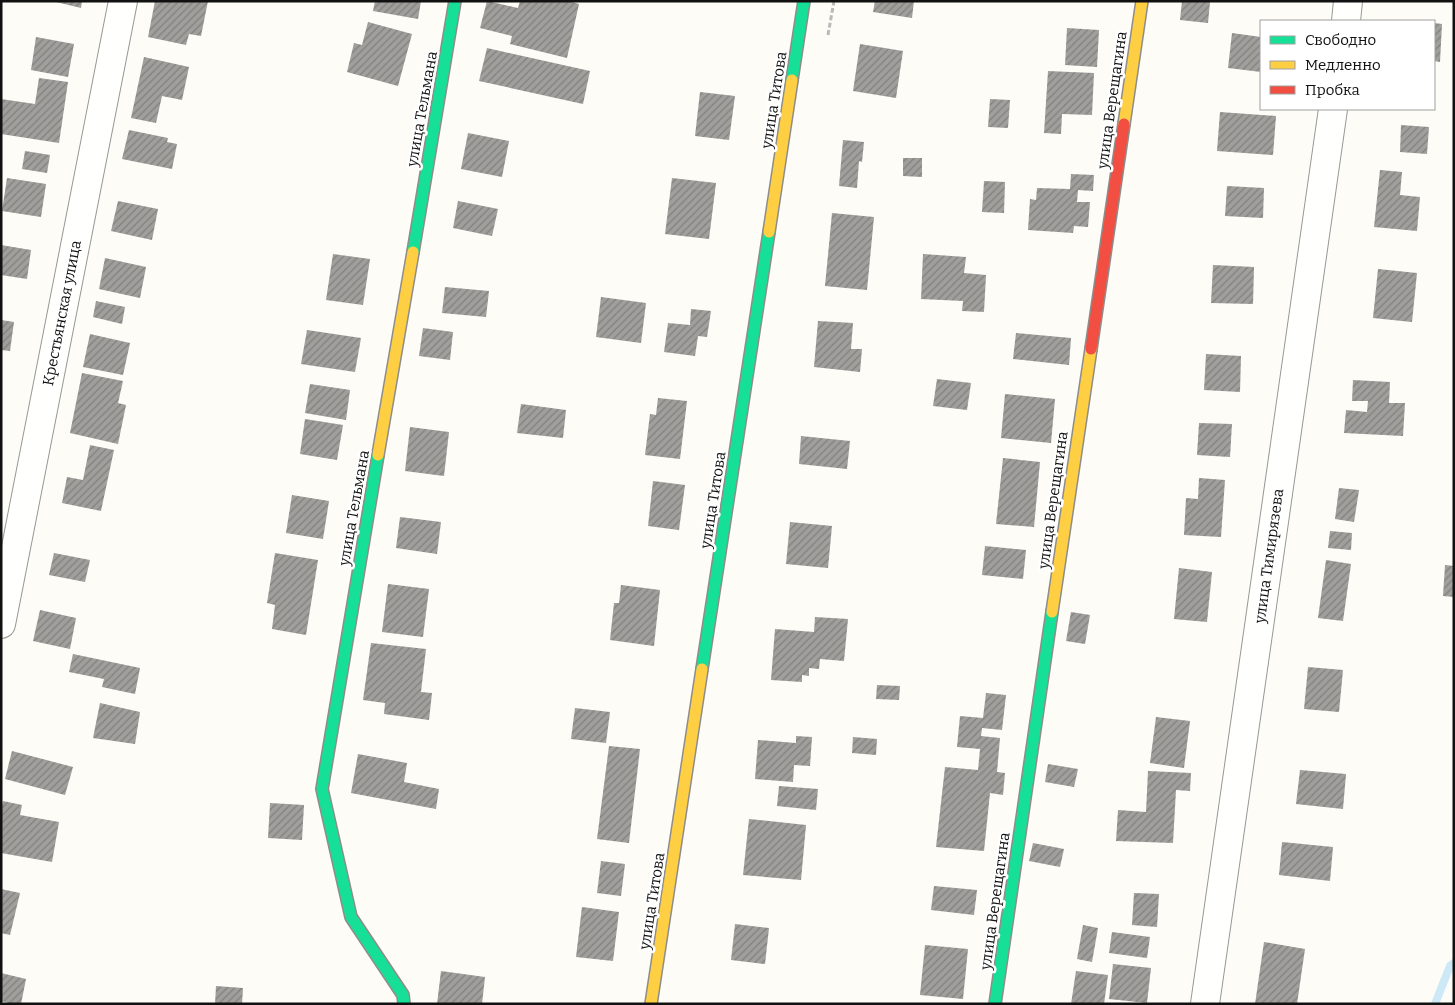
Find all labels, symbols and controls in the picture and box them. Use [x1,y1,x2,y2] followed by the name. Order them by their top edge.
[1260,20,1435,110] legend
[1093,30,1131,171] street label: улица Верещагина
[1305,31,1376,49] text: Свободно
[403,50,441,169] street label: улица Тельмана
[757,50,791,151] street label: улица Титова
[1305,56,1381,74] text: Медленно
[1305,81,1360,99] text: Пробка
[39,239,85,387] street label: Крестьянская улица
[1034,430,1072,571] street label: улица Верещагина
[335,449,373,568] street label: улица Тельмана
[696,450,730,551] street label: улица Титова
[1250,487,1287,626] street label: улица Тимирязева
[976,831,1014,972] street label: улица Верещагина
[635,851,669,952] street label: улица Титова

